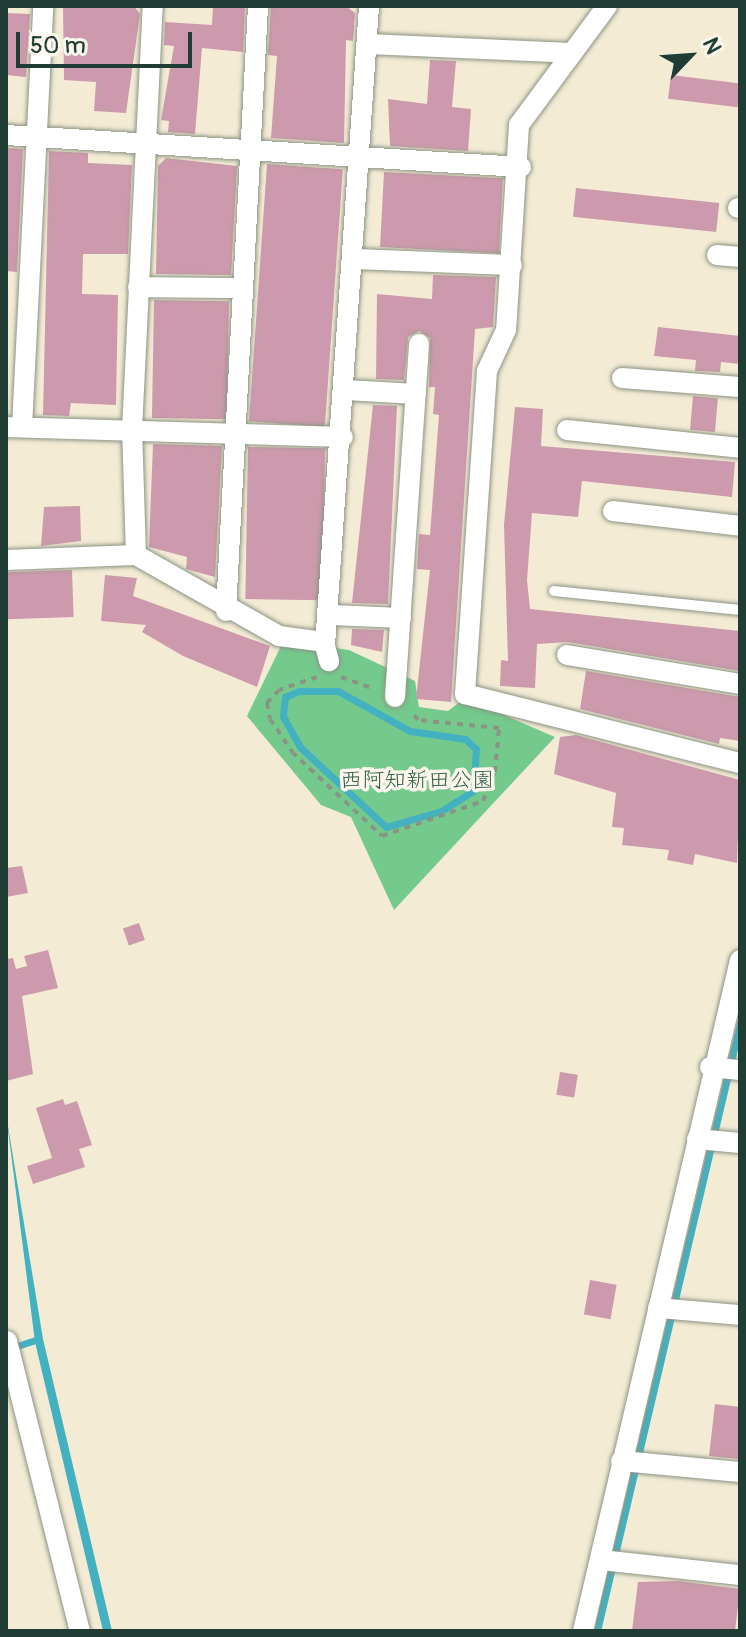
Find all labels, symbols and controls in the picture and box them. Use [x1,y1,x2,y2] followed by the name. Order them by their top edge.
[20,16,196,66] scale bar
[650,16,730,96] north arrow
[30,31,86,60] text: 50 m
[696,33,728,59] text: N
[340,768,494,794] park label: 西阿知新田公園

